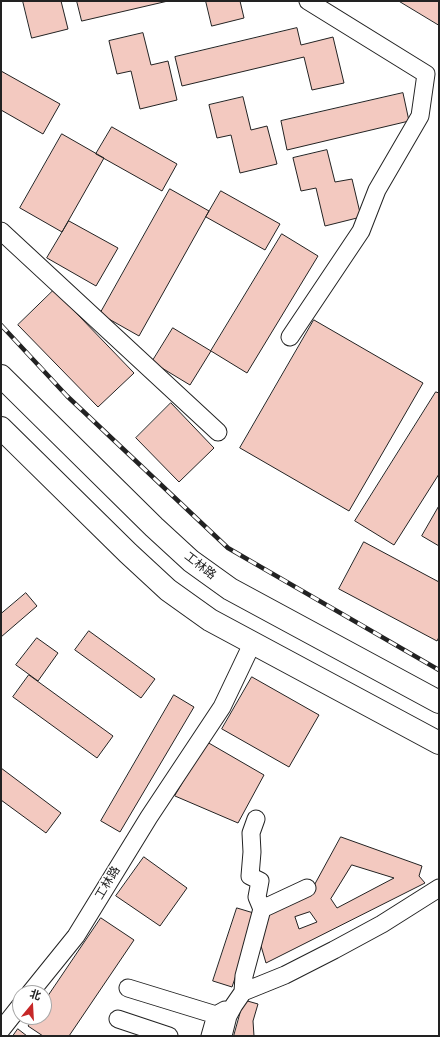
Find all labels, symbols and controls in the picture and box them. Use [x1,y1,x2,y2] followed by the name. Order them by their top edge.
[181,549,219,583] street label: 工林路
[93,864,123,902] street label: 工林路
[12,985,52,1025] north arrow
[28,987,42,1002] text: 北

